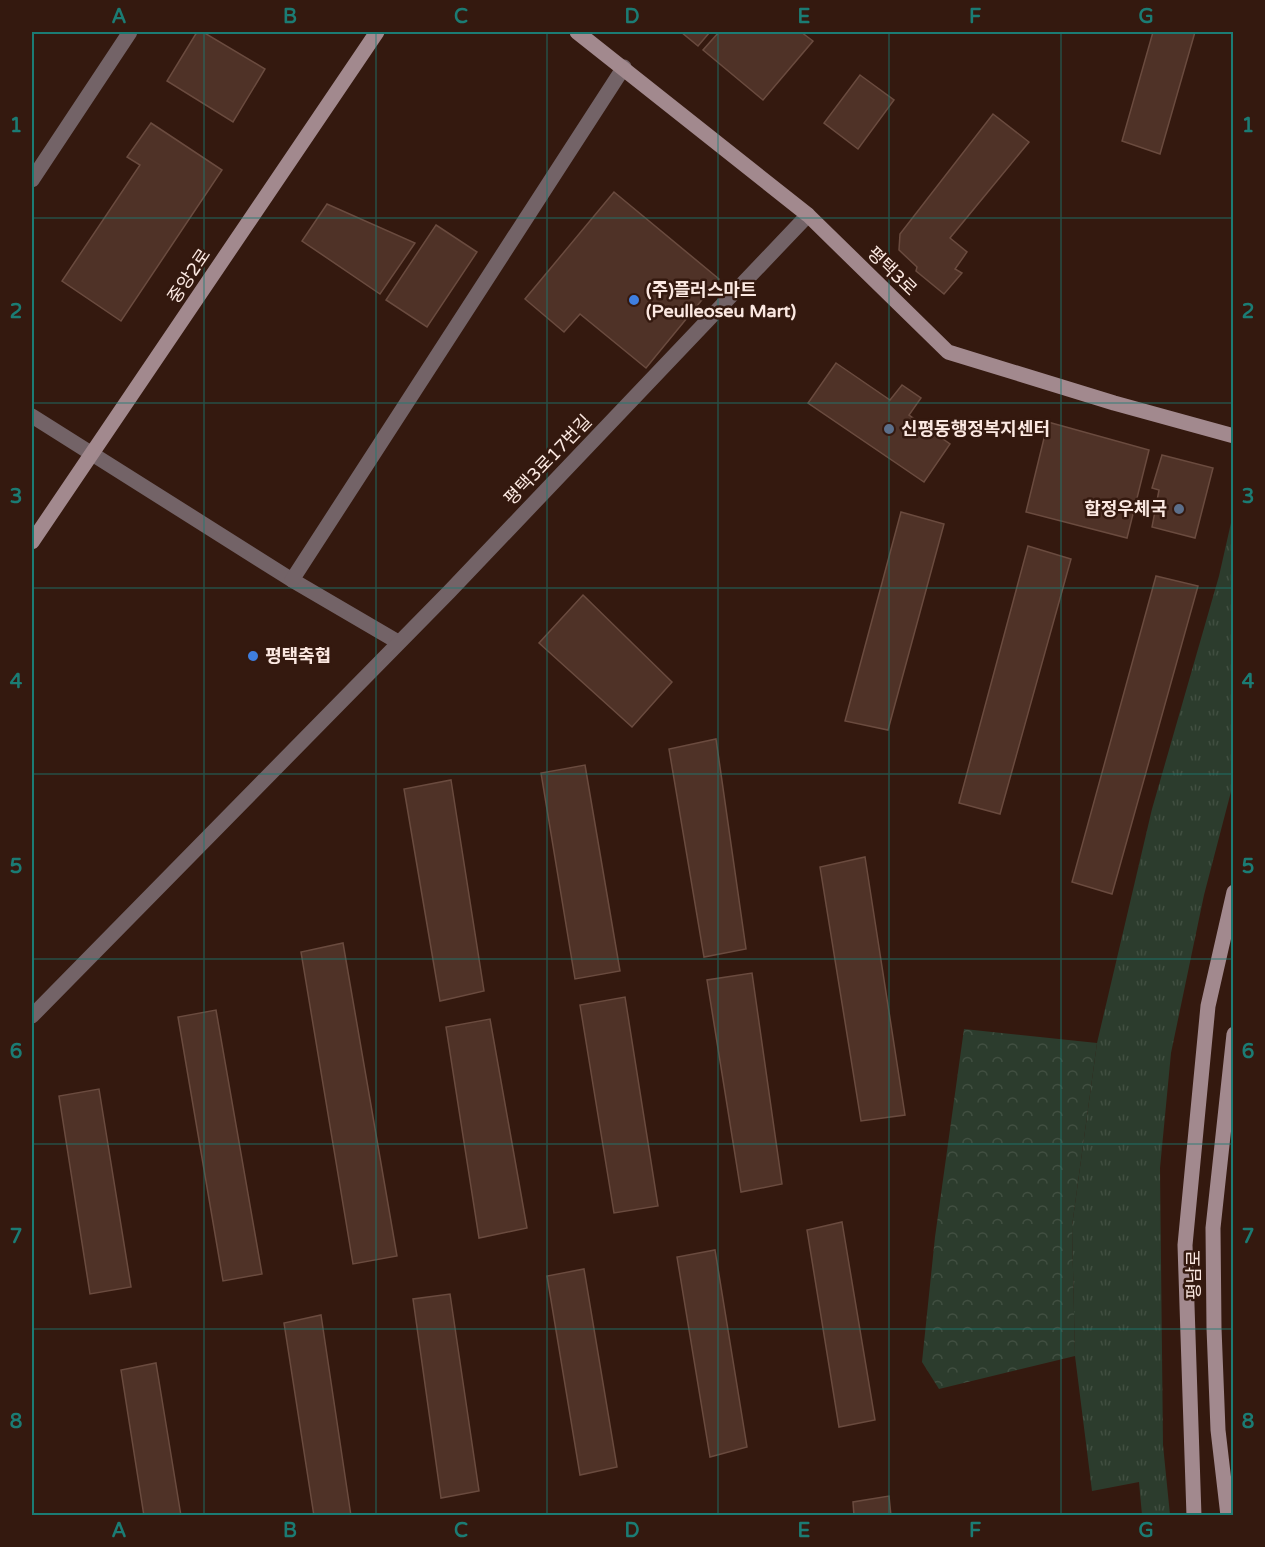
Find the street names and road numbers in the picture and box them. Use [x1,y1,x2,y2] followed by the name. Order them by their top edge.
[862,242,922,300] street label: 평택3로
[163,245,215,307] street label: 중앙2로
[500,410,596,510] street label: 평택3로17번길
[1183,1250,1205,1300] street label: 평남로

